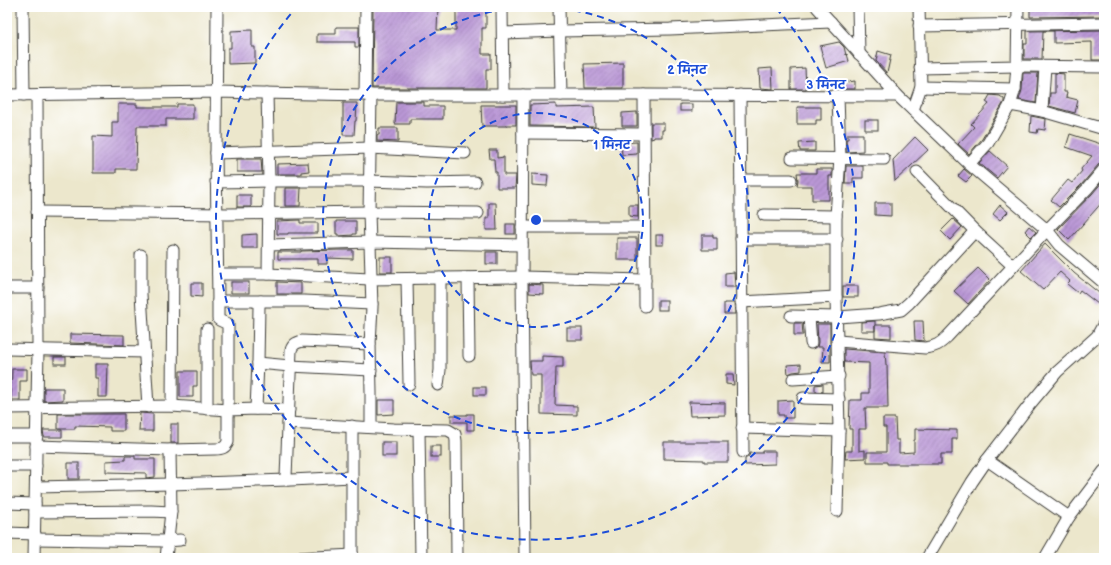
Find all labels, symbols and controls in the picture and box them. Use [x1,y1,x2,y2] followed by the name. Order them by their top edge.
[667,61,708,78] text: 2 मिनट
[806,76,847,93] text: 3 मिनट
[593,136,632,153] text: 1 मिनट
[529,213,543,227] centre of rings

